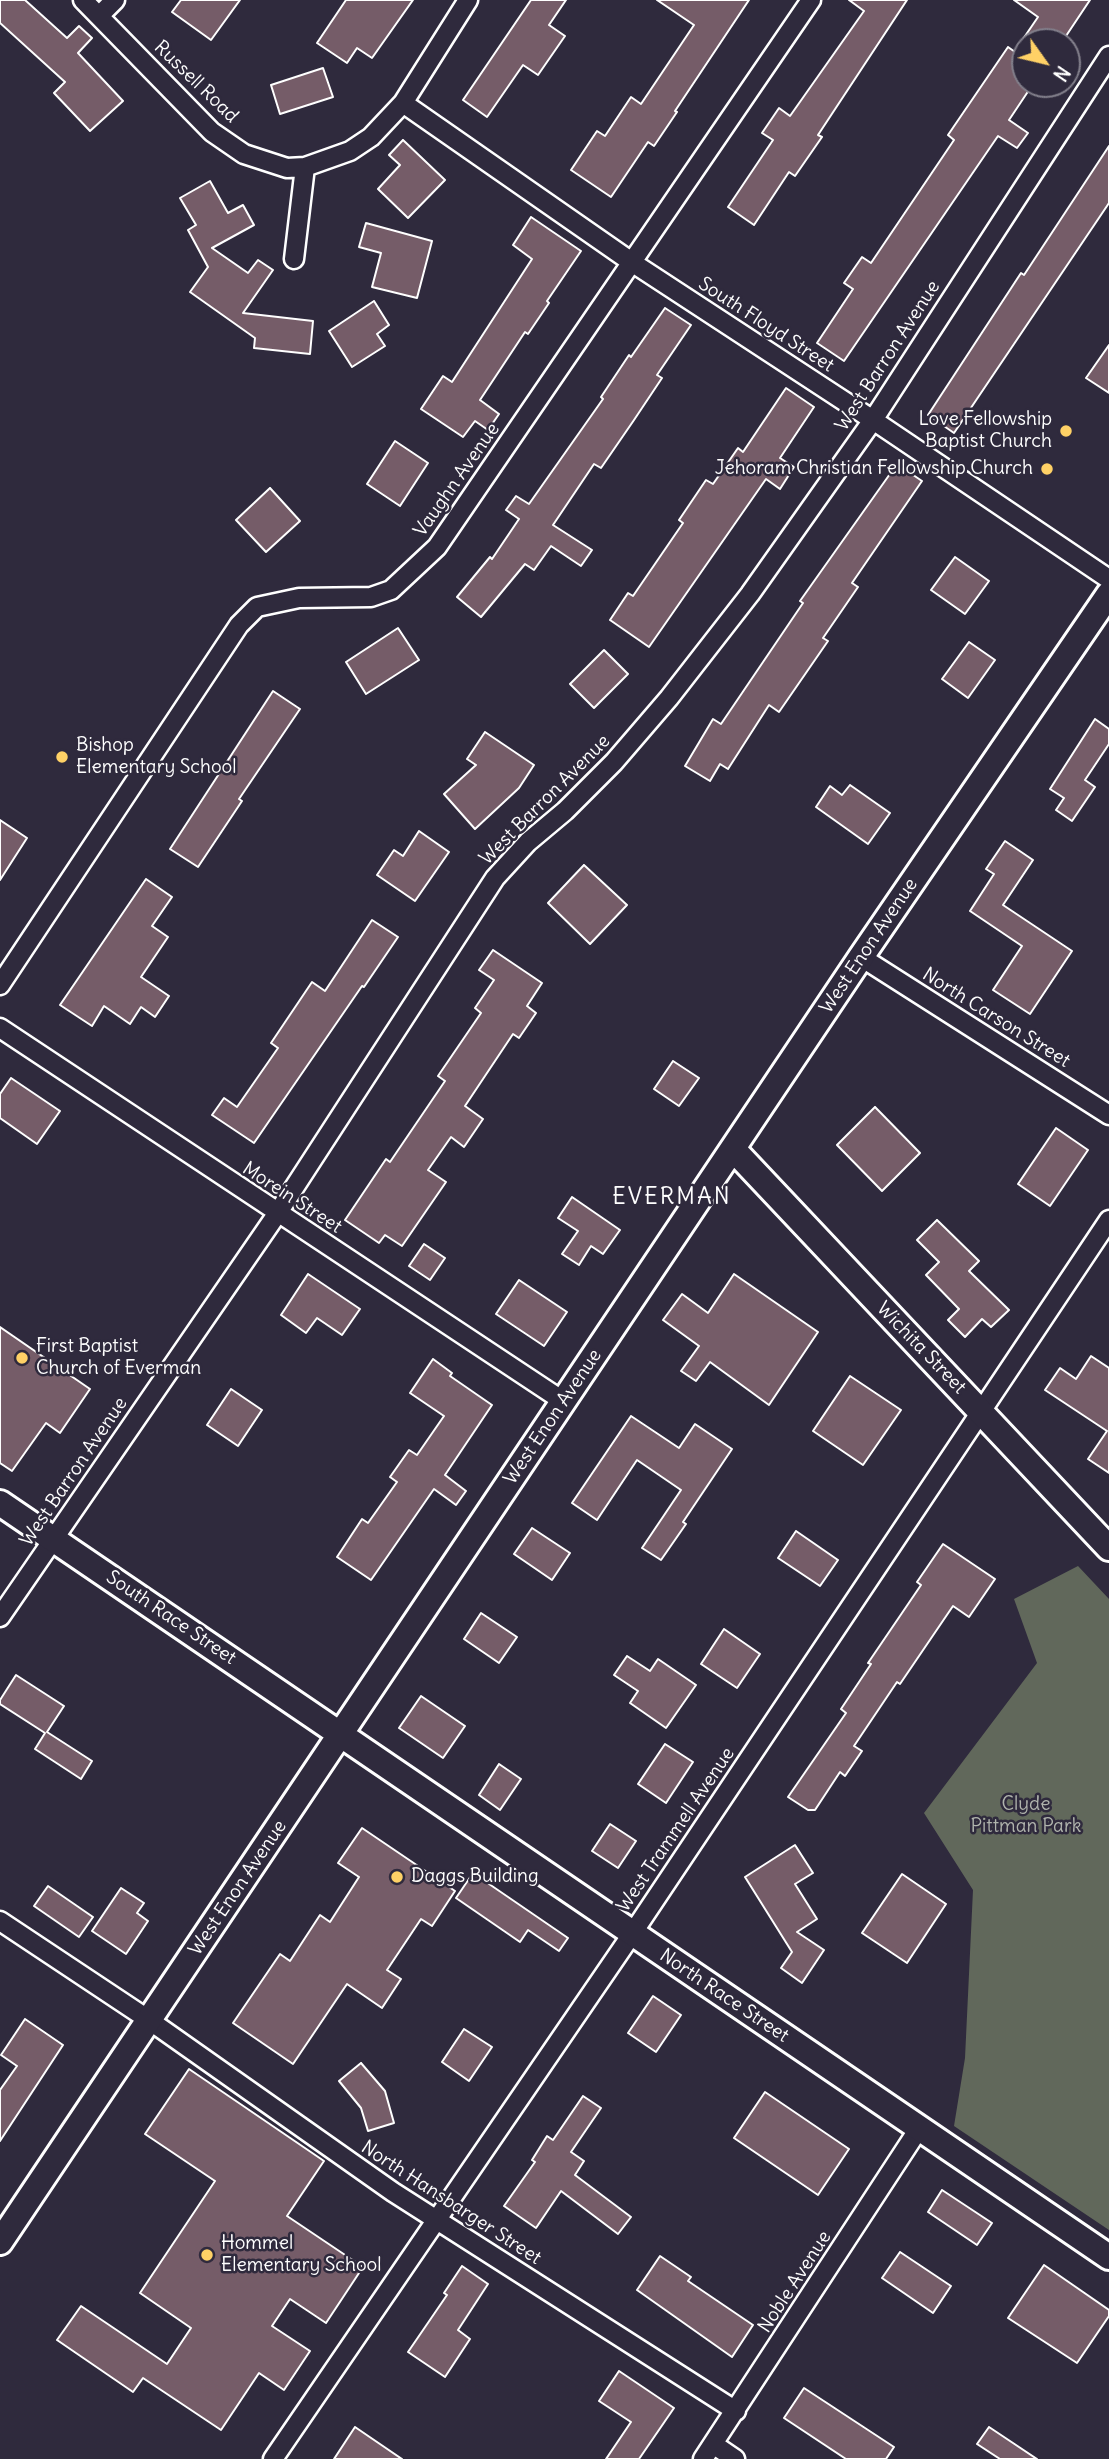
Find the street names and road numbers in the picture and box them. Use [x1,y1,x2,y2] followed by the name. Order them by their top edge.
[149,36,243,128] street label: Russell Road
[694,273,838,377] street label: South Floyd Street
[831,276,945,436] street label: West Barron Avenue
[409,419,505,541] street label: Vaughn Avenue
[475,730,615,870] street label: West Barron Avenue
[815,874,923,1018] street label: West Enon Avenue
[918,963,1074,1073] street label: North Carson Street
[238,1157,346,1239] street label: Morein Street
[872,1297,970,1399] street label: Wichita Street
[499,1345,607,1489] street label: West Enon Avenue
[16,1393,132,1551] street label: West Barron Avenue
[102,1566,240,1670] street label: South Race Street
[612,1743,740,1917] street label: West Trammell Avenue
[184,1816,292,1960] street label: West Enon Avenue
[655,1944,793,2048] street label: North Race Street
[357,2136,545,2270] street label: North Hansbarger Street
[754,2227,836,2337] street label: Noble Avenue

